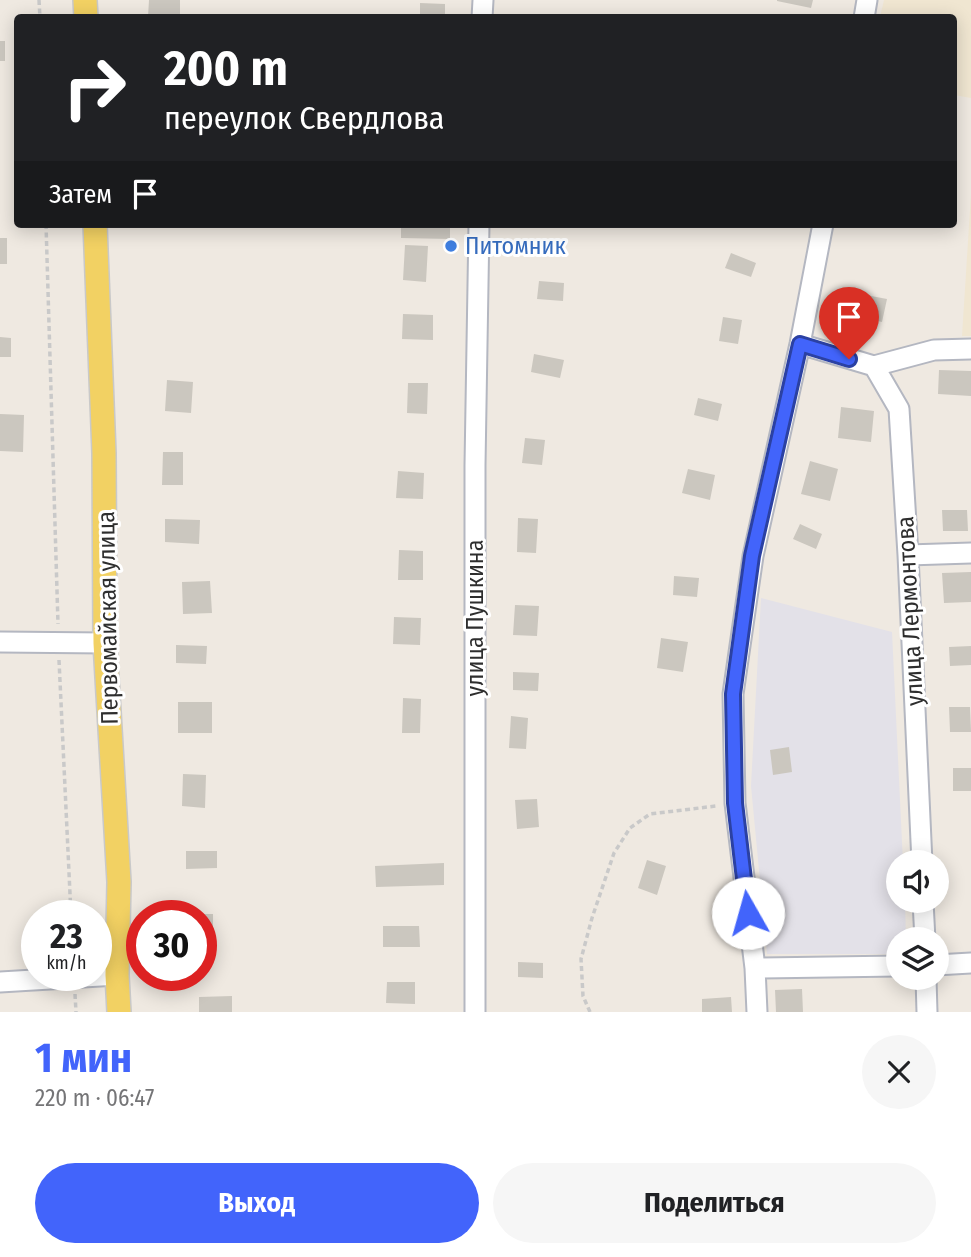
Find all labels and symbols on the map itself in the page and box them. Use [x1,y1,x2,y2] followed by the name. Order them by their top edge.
[465,232,566,260] place label: Питомник
[443,238,459,254] marker: Питомник
[819,287,879,359] pin
[92,511,124,725] street label: Первомайская улица
[891,515,929,707] street label: улица Лермонтова
[461,540,489,696] street label: улица Пушкина
[711,876,785,950] position arrow
[126,900,217,991] speed limit sign: 30

